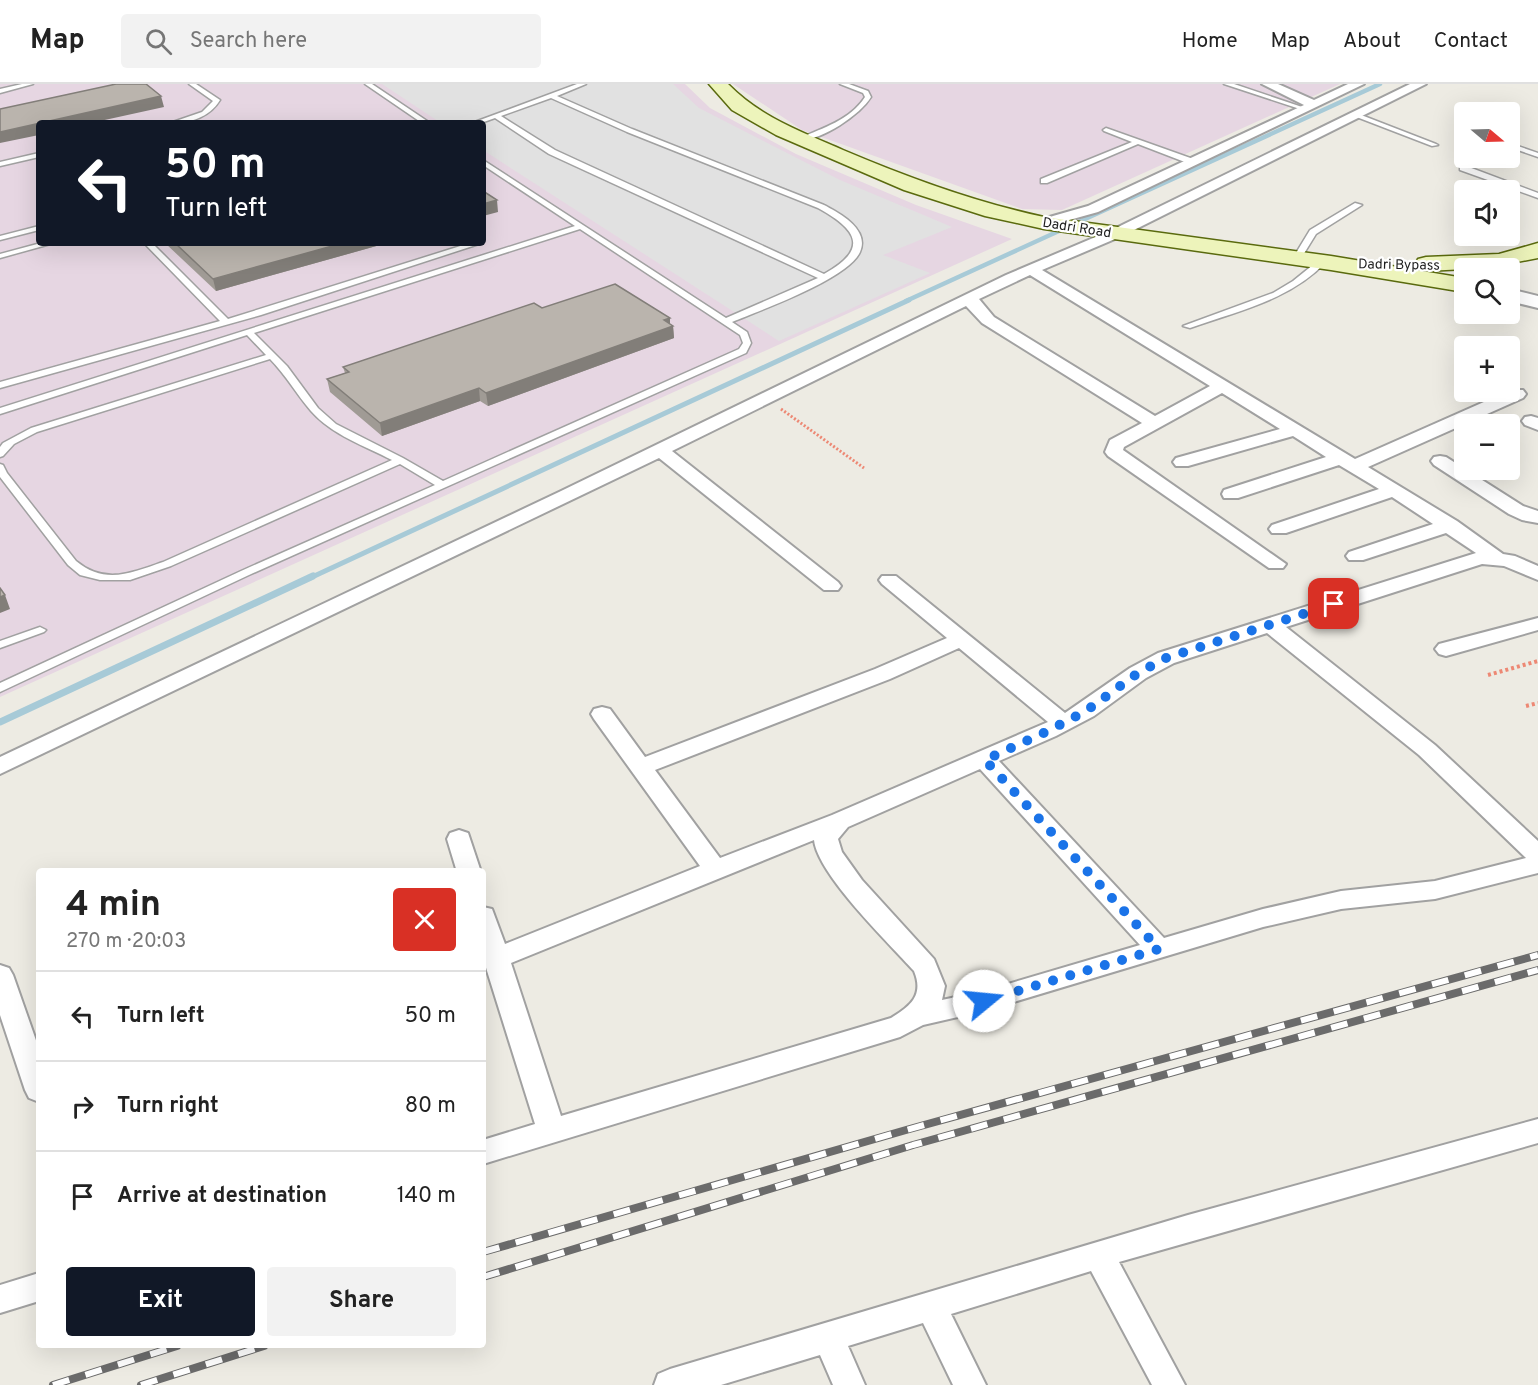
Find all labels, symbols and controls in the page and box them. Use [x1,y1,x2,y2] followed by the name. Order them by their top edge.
[121,14,541,68] search box
[30,23,85,59] text: Map
[142,25,175,58] icon: search
[190,28,307,55] text: Search here
[1182,28,1238,55] text: Home
[1271,28,1310,55] text: Map
[1343,28,1401,55] text: About
[1434,28,1508,55] text: Contact
[1454,102,1520,168] north arrow
[1454,102,1520,480] map controls
[165,140,266,193] text: 50 m
[66,144,144,222] icon: left
[1454,180,1520,246] button: sound
[165,192,267,226] text: Turn left
[1041,215,1112,242] street label: Dadri Road
[1358,256,1440,275] street label: Dadri Bypass
[1454,258,1520,324] button: search
[1454,336,1520,402] button: +
[1454,414,1520,480] button: −
[1308,578,1359,629] pin
[1317,587,1350,620] icon: arrive
[66,883,161,929] text: 4 min
[393,888,456,951] button: close
[66,929,186,955] text: 270 m · 20:03
[952,969,1016,1033] position arrow
[66,1000,99,1033] icon: left
[117,1003,205,1030] text: Turn left
[404,1003,456,1030] text: 50 m
[66,1090,99,1123] icon: right
[117,1093,219,1120] text: Turn right
[405,1093,456,1120] text: 80 m
[66,1180,99,1213] icon: arrive
[117,1183,327,1210] text: Arrive at destination
[397,1183,456,1210] text: 140 m
[66,1267,255,1336] button: Exit
[267,1267,456,1336] button: Share

